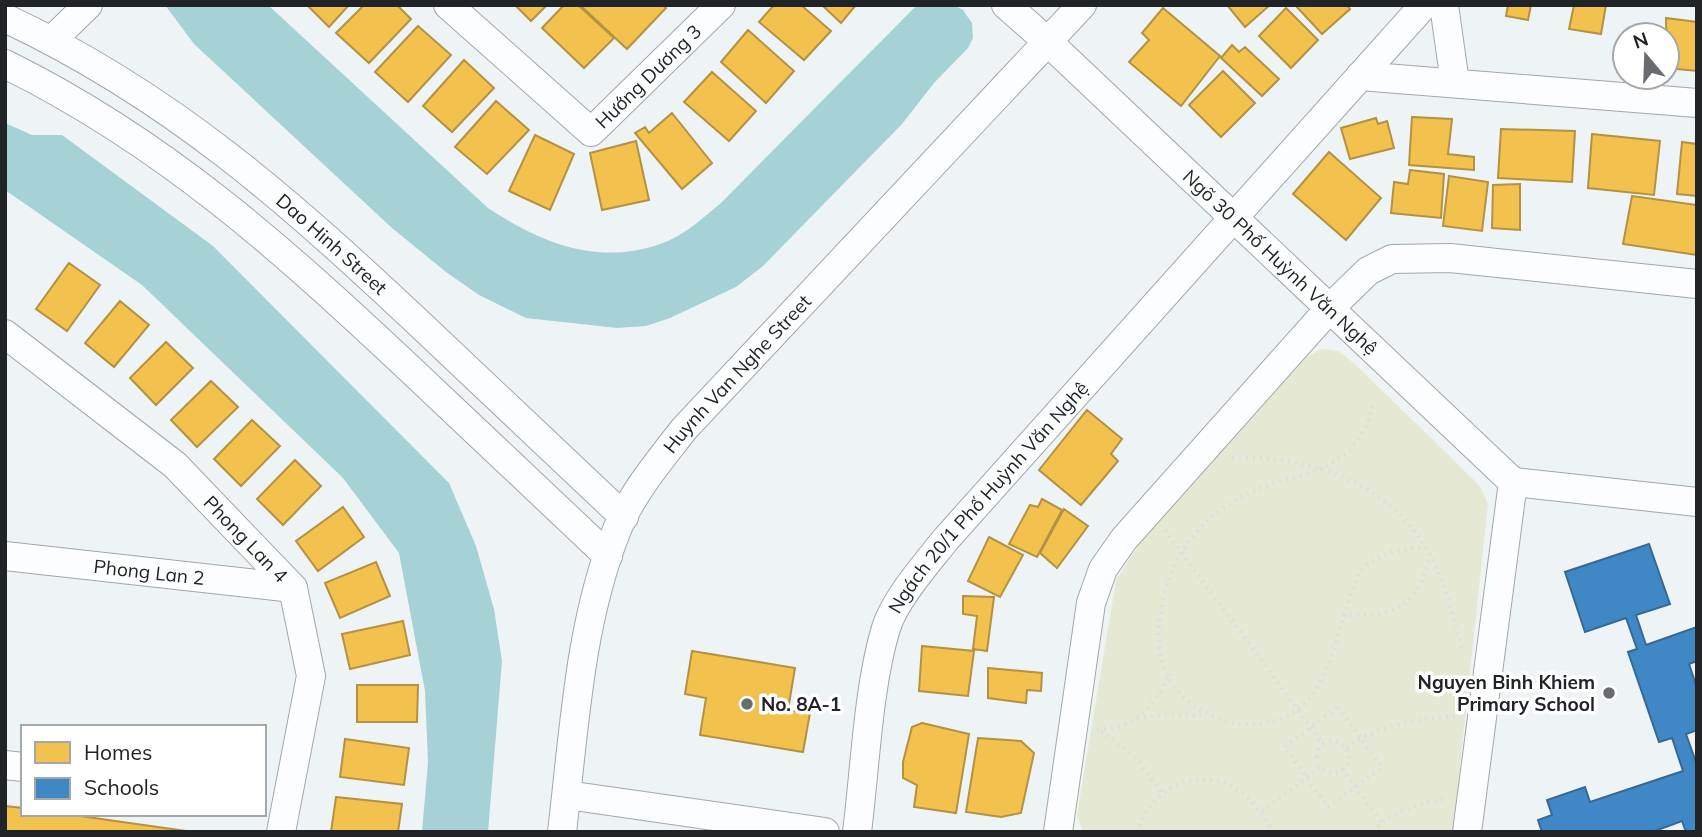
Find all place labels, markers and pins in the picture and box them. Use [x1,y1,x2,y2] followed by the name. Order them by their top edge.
[1418,670,1595,716] place label: Nguyen Binh Khiem Primary School
[1601,685,1617,701] marker: Nguyen Binh Khiem Primary School
[761,692,841,716] place label: No. 8A-1
[739,696,755,712] marker: No. 8A-1

